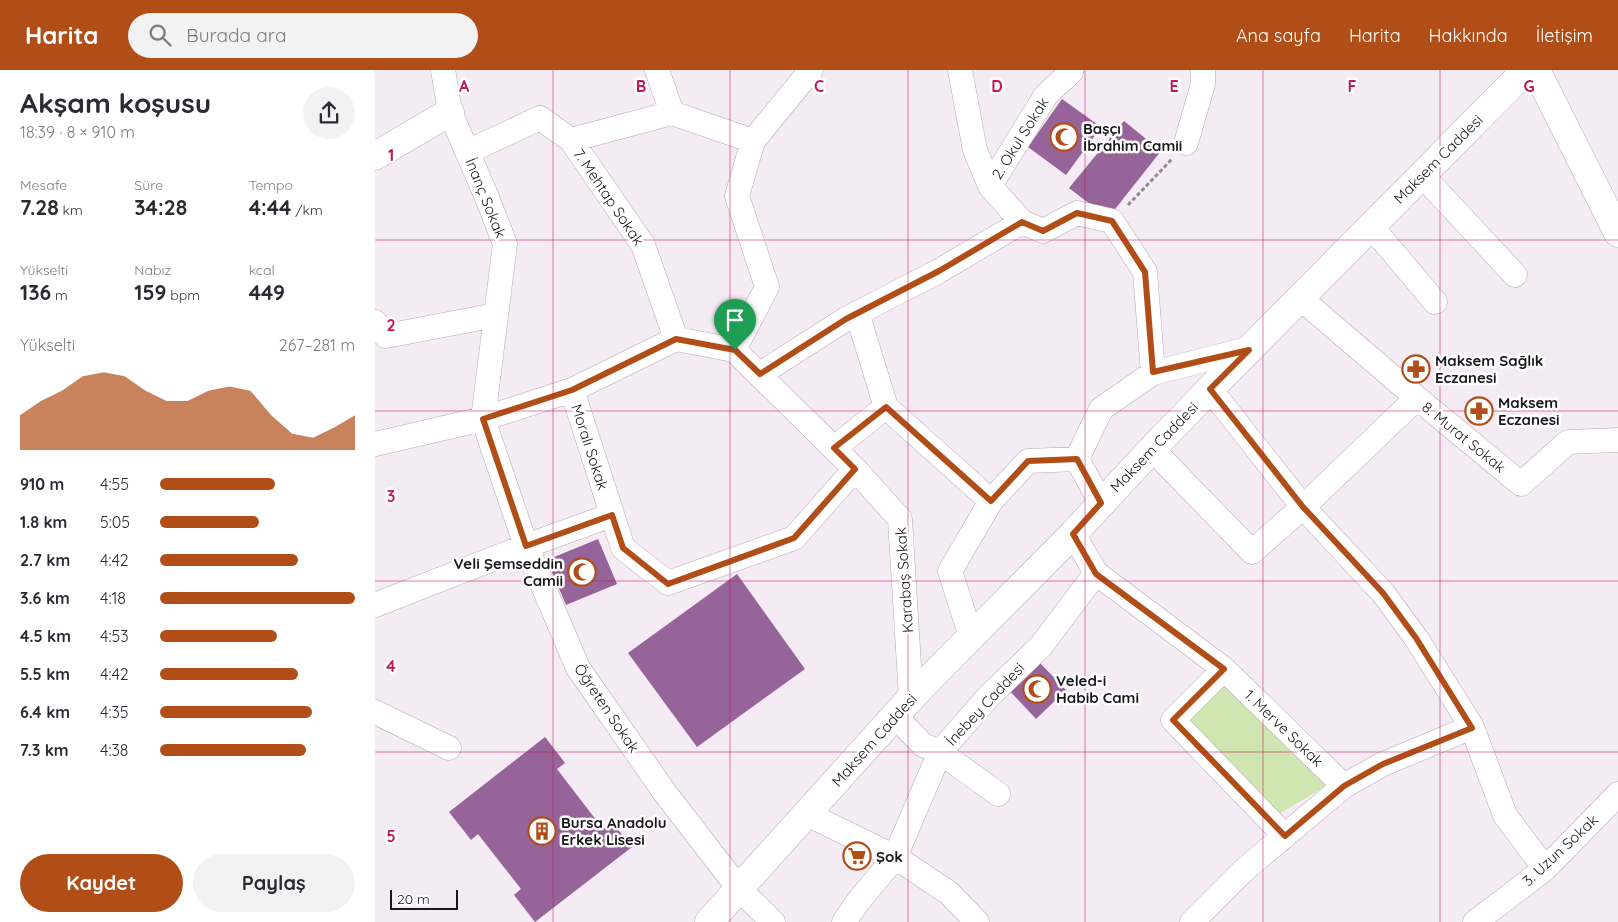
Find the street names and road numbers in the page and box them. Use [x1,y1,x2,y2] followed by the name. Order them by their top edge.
[987,93,1053,183] street label: 2. Okul Sokak
[1389,110,1487,208] street label: Maksem Caddesi
[570,145,648,249] street label: 7. Mehtap Sokak
[461,155,511,241] street label: İnanç Sokak
[1418,397,1510,477] street label: 8. Murat Sokak
[1106,398,1202,496] street label: Maksem Caddesi
[567,402,613,492] street label: Moralı Sokak
[891,527,917,633] street label: Karabaş Sokak
[942,658,1028,750] street label: İnebey Caddesi
[570,660,644,756] street label: Öğreten Sokak
[1240,685,1328,771] street label: 1. Merve Sokak
[827,690,921,790] street label: Maksem Caddesi
[1518,810,1602,890] street label: 3. Uzun Sokak

